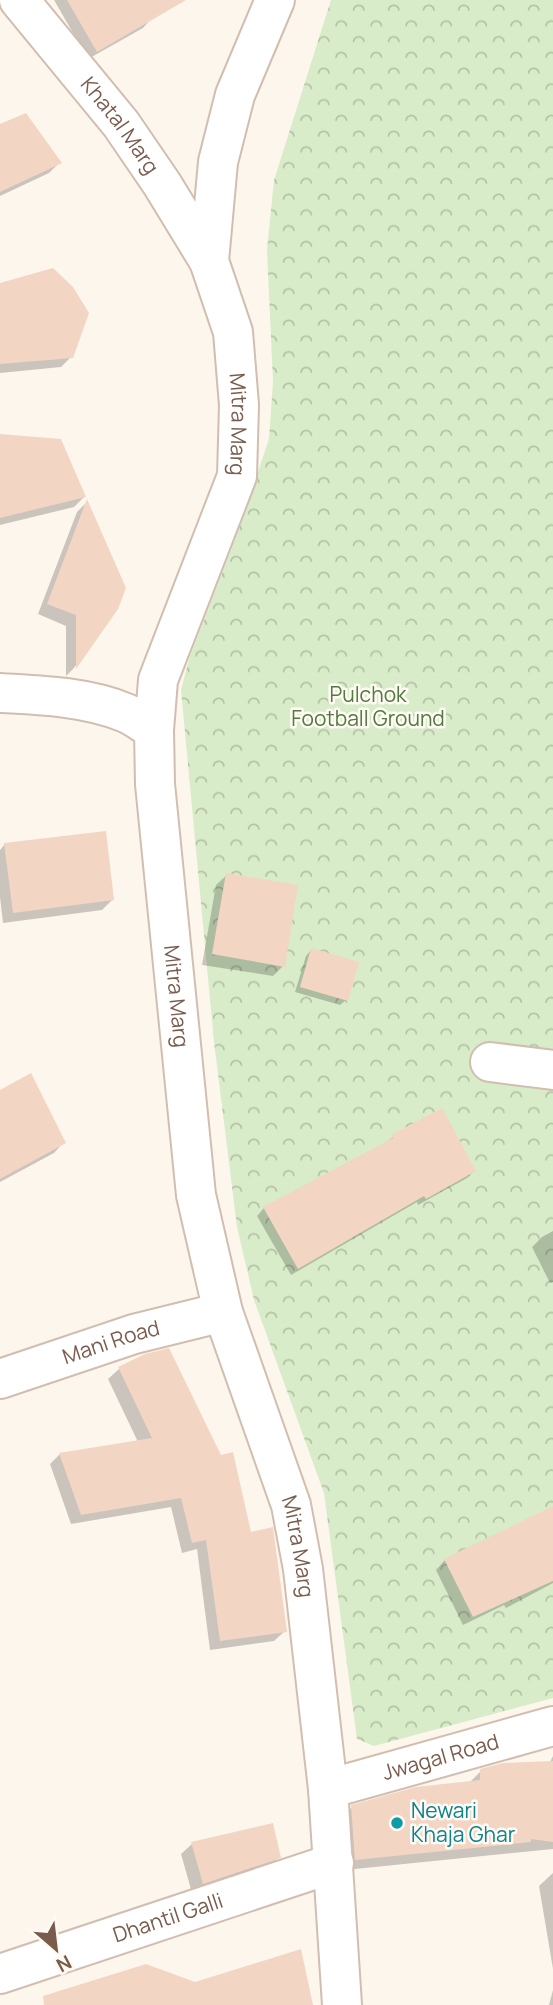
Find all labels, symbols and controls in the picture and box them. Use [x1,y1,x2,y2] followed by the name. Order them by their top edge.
[75,70,166,179] street label: Khatal Marg
[223,372,254,476] street label: Mitra Marg
[291,680,445,732] park label: Pulchok Football Ground
[158,943,196,1049] street label: Mitra Marg
[58,1313,162,1370] street label: Mani Road
[276,1492,321,1599] street label: Mitra Marg
[379,1727,502,1786] street label: Jwagal Road
[411,1796,516,1848] place label: Newari Khaja Ghar
[389,1815,405,1831] marker: Newari Khaja Ghar
[109,1886,226,1949] street label: Dhantil Galli
[21,1914,91,1984] north arrow
[52,1949,76,1979] text: N

